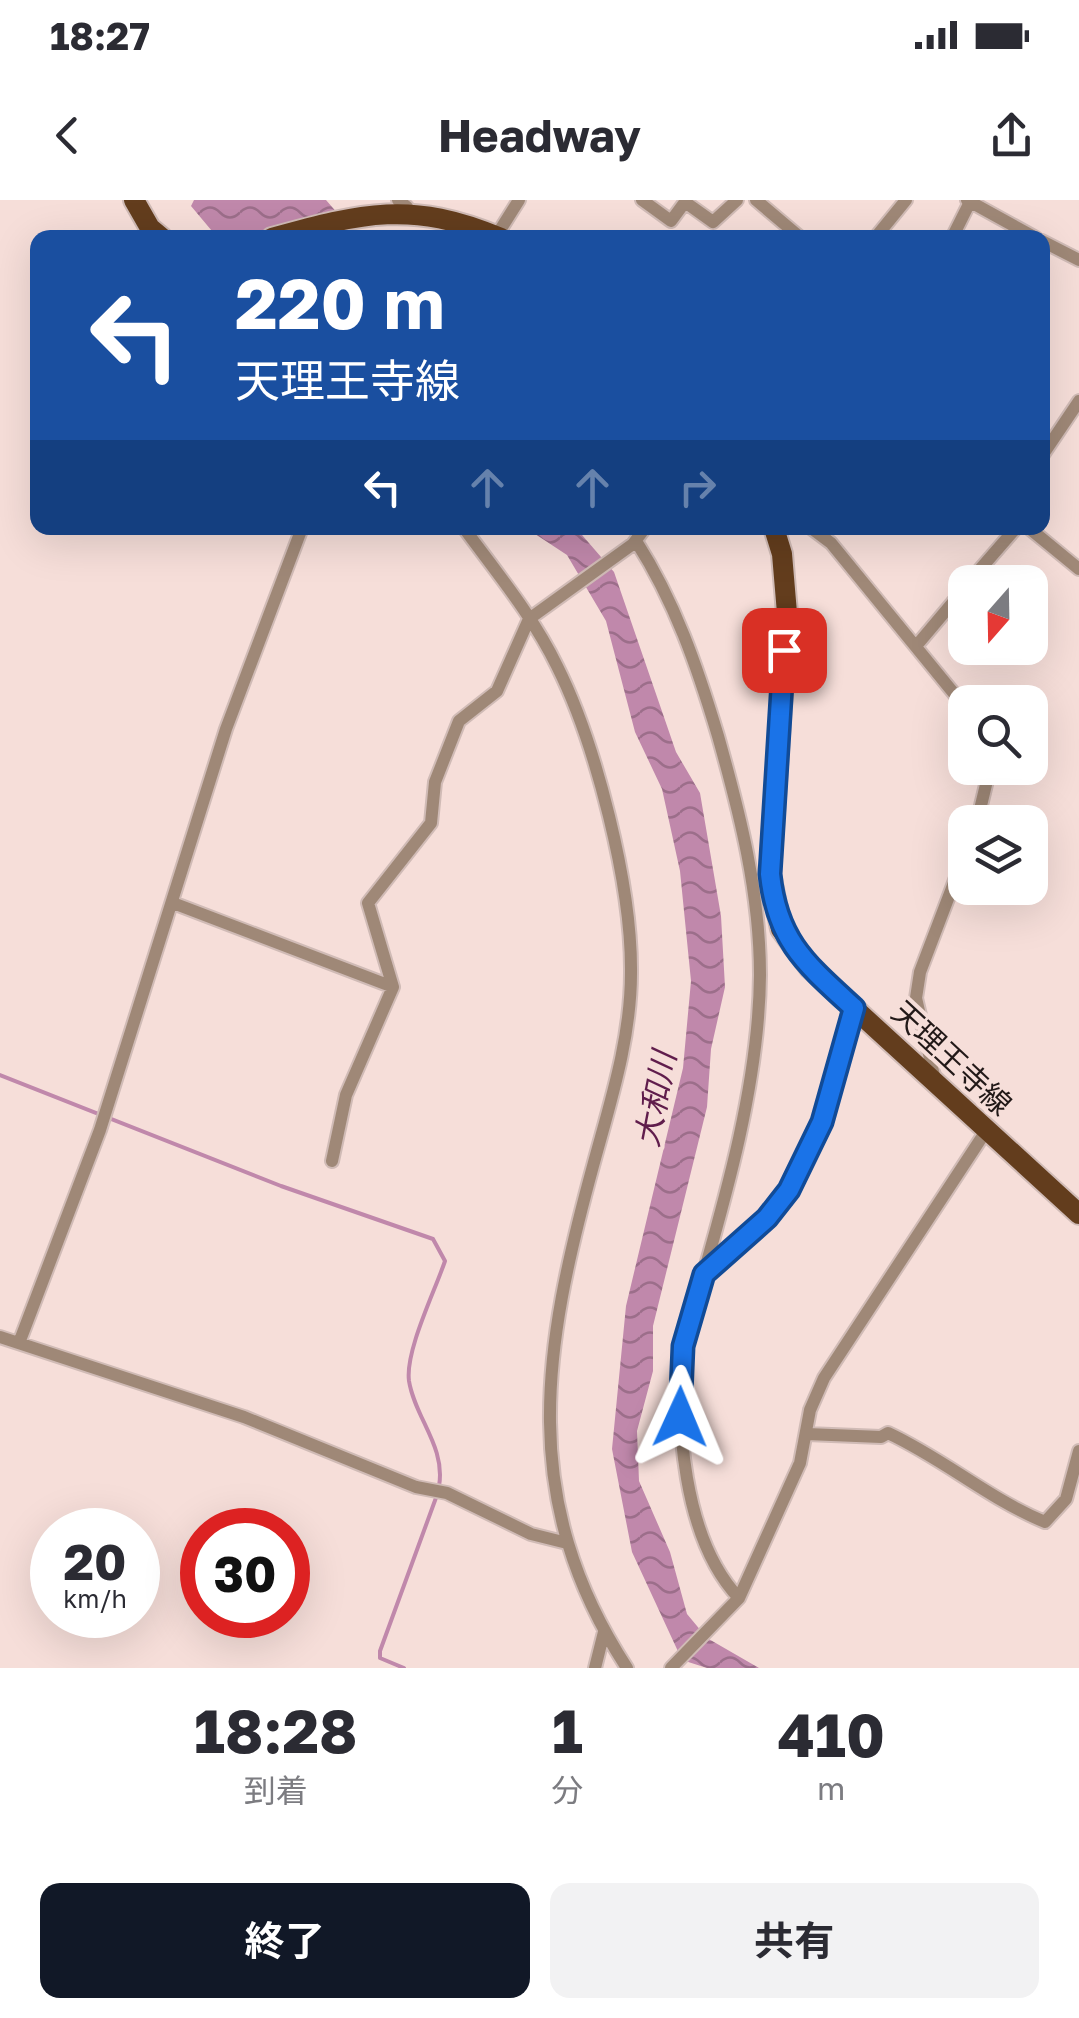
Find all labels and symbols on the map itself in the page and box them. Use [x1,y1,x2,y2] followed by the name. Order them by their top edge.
[948,565,1048,665] north arrow
[742,608,827,693] pin
[885,994,1019,1122] street label: 天理王寺線
[627,1045,683,1150] water label: 大和川
[628,1365,732,1469] position arrow
[180,1508,310,1638] speed limit sign: 30

